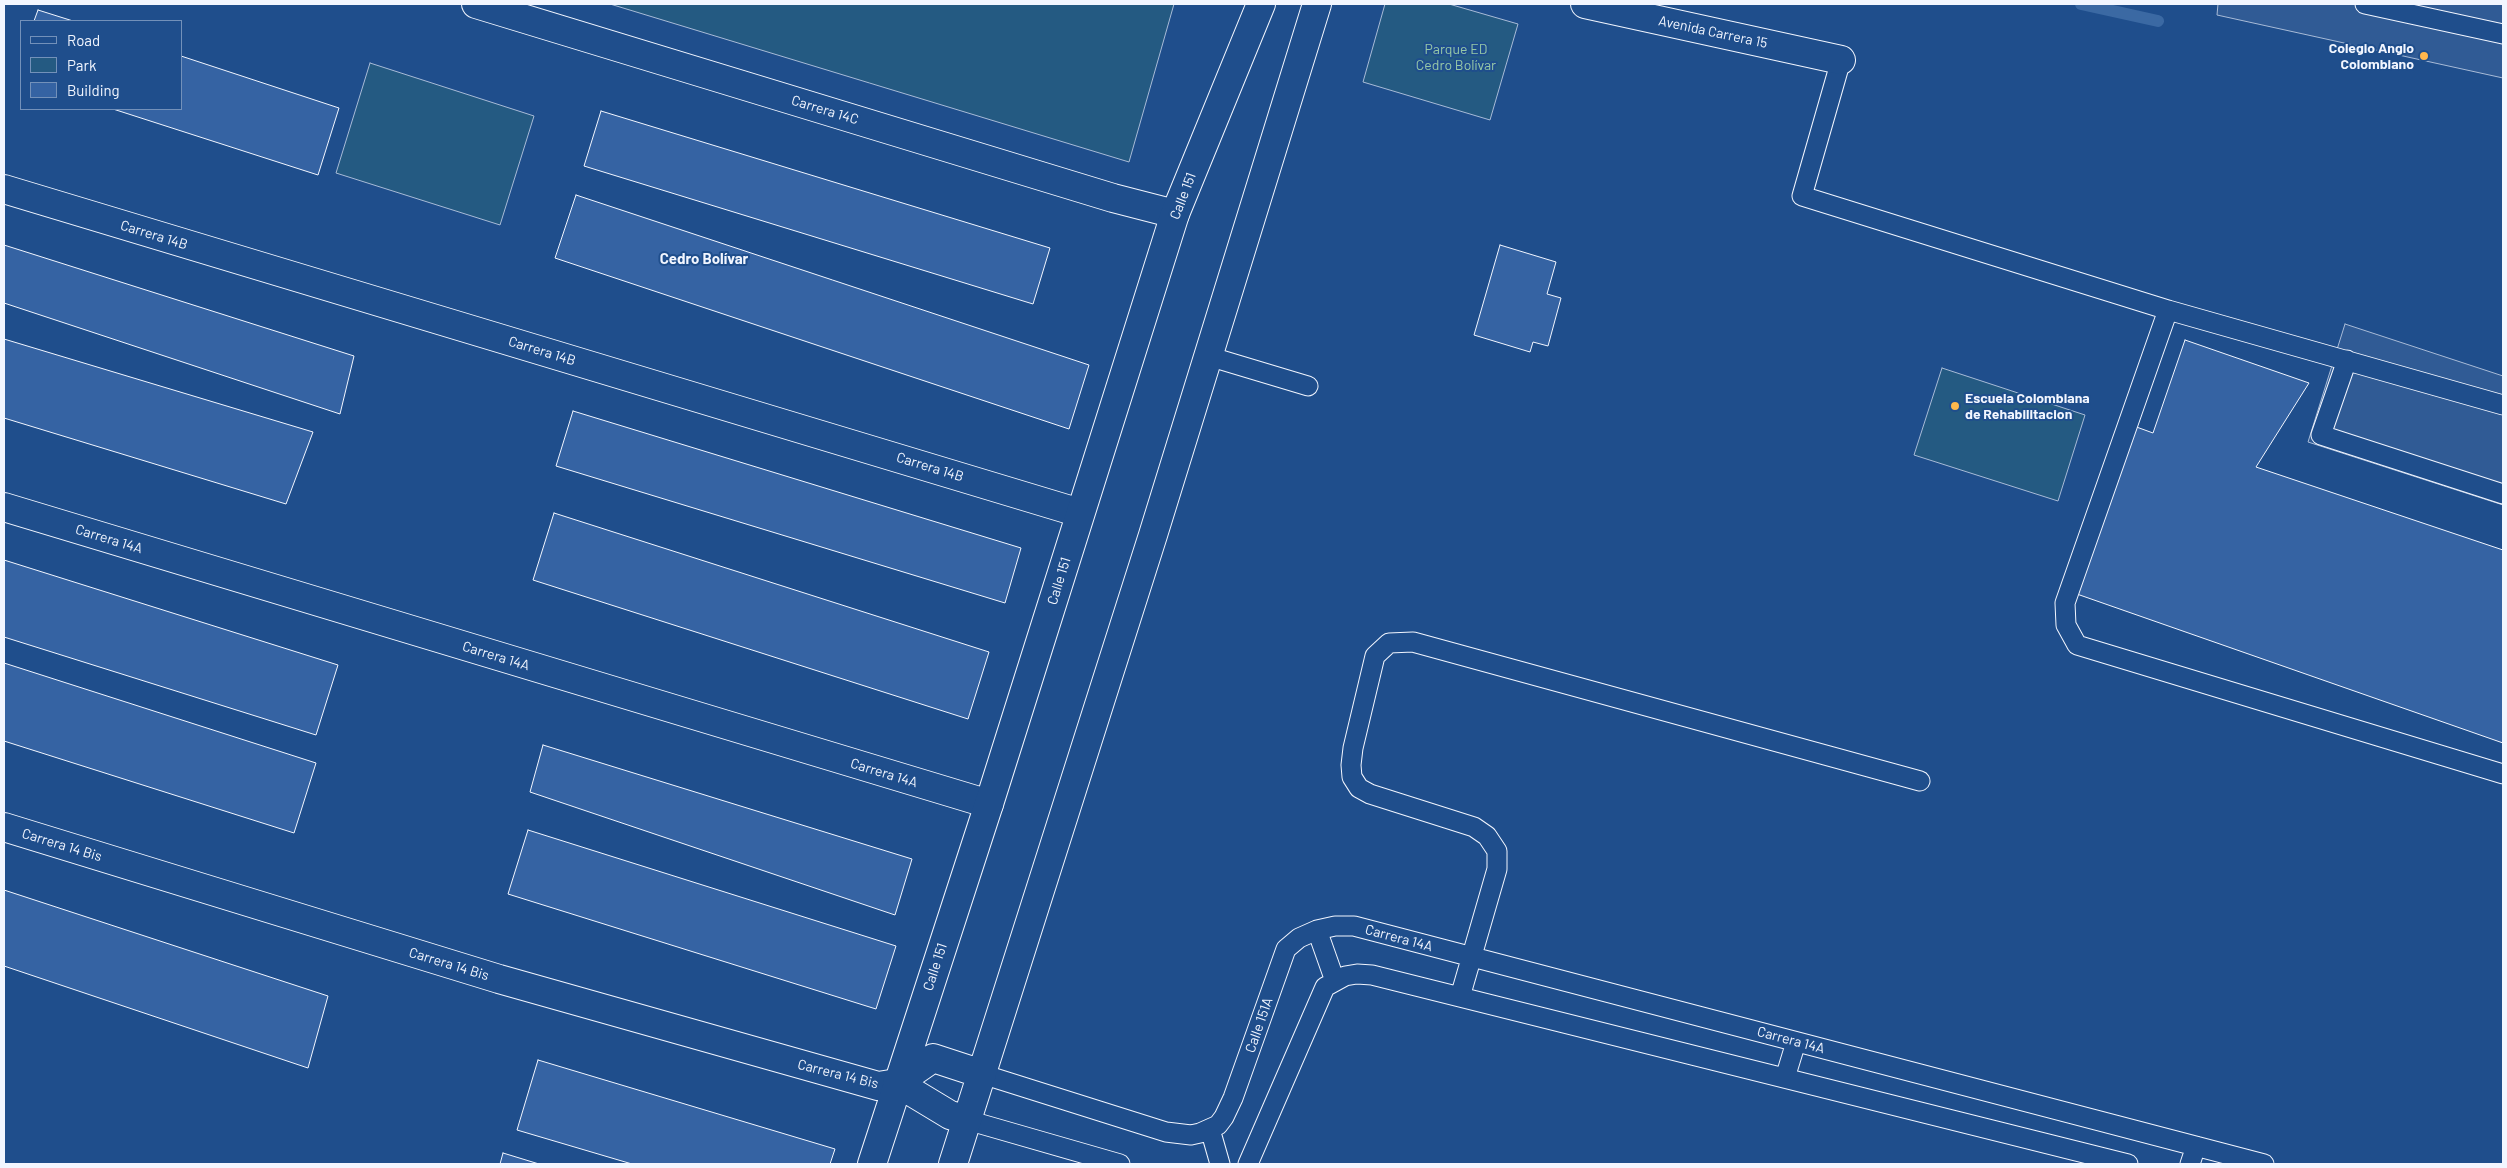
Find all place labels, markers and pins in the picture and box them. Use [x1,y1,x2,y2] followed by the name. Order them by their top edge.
[2329,40,2414,72] place label: Colegio Anglo Colombiano
[2418,50,2430,62] marker: Colegio Anglo Colombiano
[1965,390,2090,422] place label: Escuela Colombiana de Rehabilitacion
[1949,400,1961,412] marker: Escuela Colombiana de Rehabilitacion

